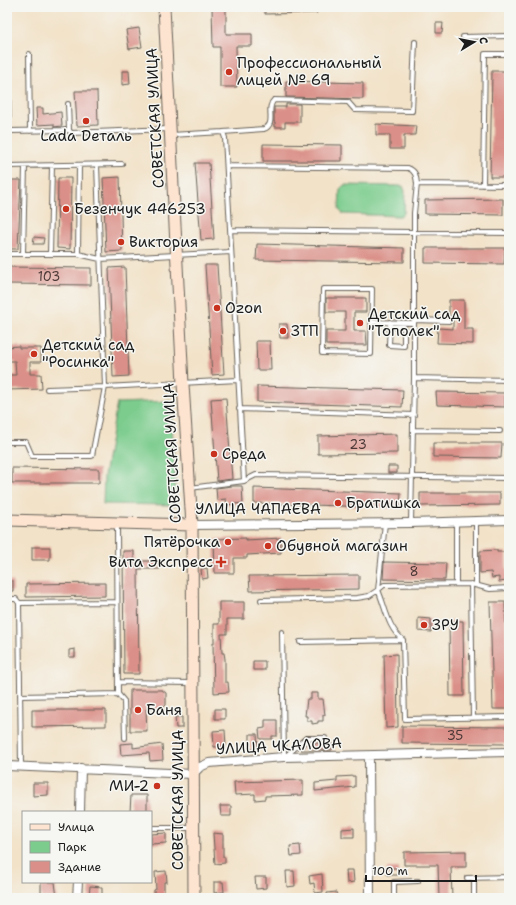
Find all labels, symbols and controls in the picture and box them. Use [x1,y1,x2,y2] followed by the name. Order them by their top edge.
[454,22,494,62] north arrow
[475,36,491,45] text: С
[141,47,169,189] street label: СОВЕТСКАЯ УЛИЦА
[237,53,382,90] place label: Профессиональный лицей № 69
[224,67,234,77] marker: Профессиональный лицей № 69
[81,116,91,126] marker: Lada Dеталь
[40,126,132,146] place label: Lada Dеталь
[74,199,206,219] place label: Безенчук 446253
[61,204,71,214] marker: Безенчук 446253
[129,232,198,252] place label: Виктория
[116,237,126,247] marker: Виктория
[38,268,60,285] house number: 103
[225,298,262,318] place label: Ozon
[212,303,222,313] marker: Ozon
[368,304,461,341] place label: Детский сад "Тополек"
[355,318,365,328] marker: Детский сад "Тополек"
[291,321,319,341] place label: ЗТП
[278,326,288,336] marker: ЗТП
[42,335,135,372] place label: Детский сад "Росинка"
[29,349,39,359] marker: Детский сад "Росинка"
[158,382,186,524] street label: СОВЕТСКАЯ УЛИЦА
[349,436,367,453] house number: 23
[222,444,267,464] place label: Среда
[209,449,219,459] marker: Среда
[346,493,421,513] place label: Братишка
[333,498,343,508] marker: Братишка
[195,499,321,519] street label: УЛИЦА ЧАПАЕВА
[144,532,221,552] place label: Пятёрочка
[276,536,408,556] place label: Обувной магазин
[223,537,233,547] marker: Пятёрочка
[263,541,273,551] marker: Обувной магазин
[109,552,213,572] place label: Вита Экспресс
[216,557,226,567] marker: Вита Экспресс
[409,563,419,580] house number: 8
[432,615,459,635] place label: ЗРУ
[419,620,429,630] marker: ЗРУ
[146,700,182,720] place label: Баня
[133,705,143,715] marker: Баня
[447,727,463,744] house number: 35
[168,730,188,870] street label: СОВЕТСКАЯ УЛИЦА
[216,733,342,759] street label: УЛИЦА ЧКАЛОВА
[109,776,149,796] place label: МИ-2
[152,781,162,791] marker: МИ-2
[22,811,152,883] legend
[58,819,95,835] text: Улица
[58,839,87,855] text: Парк
[366,857,476,883] scale bar
[58,859,102,875] text: Здание
[372,863,408,879] text: 100 m

